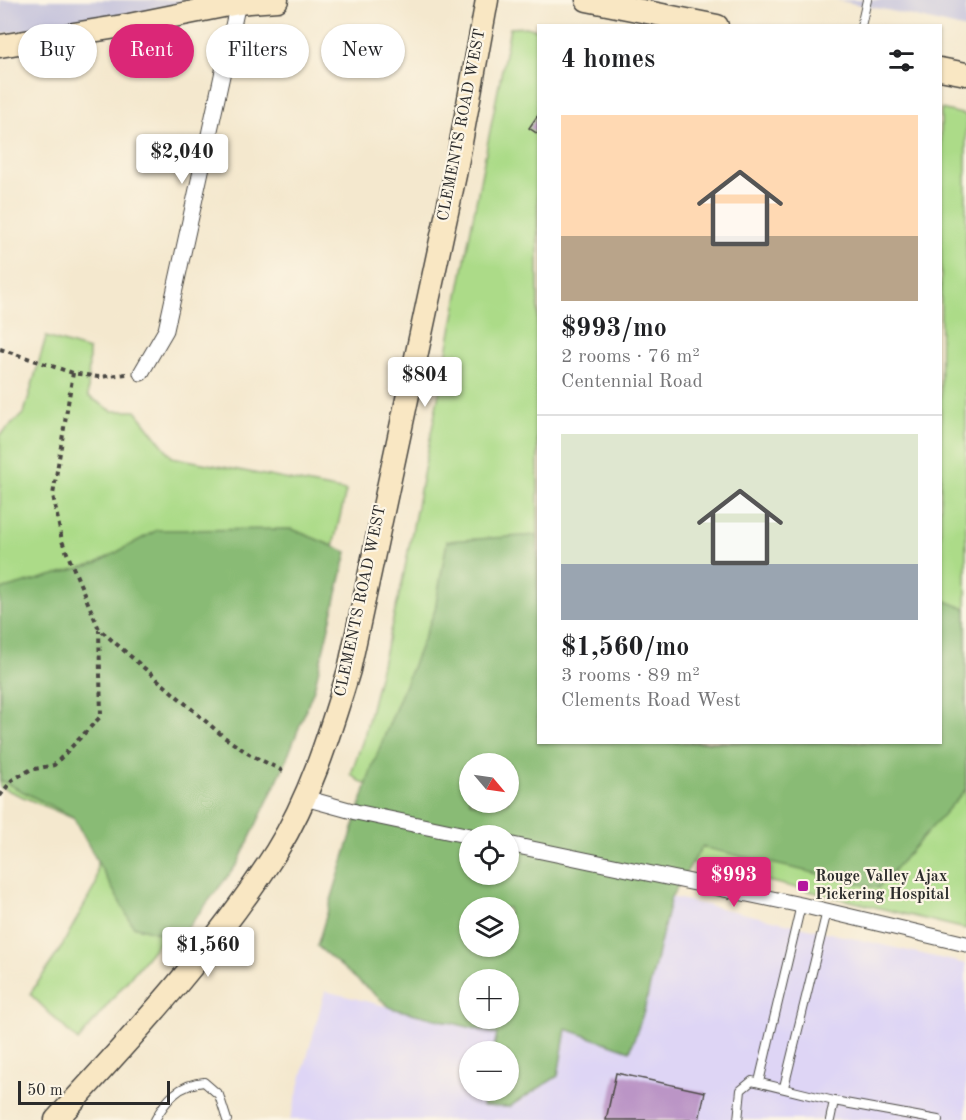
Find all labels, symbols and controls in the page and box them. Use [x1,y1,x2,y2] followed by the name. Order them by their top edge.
[18,24,97,78] chip: Buy
[109,24,194,78] chip: Rent
[206,24,309,78] chip: Filters
[321,24,405,78] chip: New
[436,28,488,222] street label: CLEMENTS ROAD WEST
[885,44,918,77] icon: filters
[561,47,655,73] text: 4 homes
[133,134,231,185] pin: $2,040
[150,143,214,163] text: $2,040
[686,154,794,262] icon: home
[561,316,667,342] text: $993/mo
[561,347,700,367] text: 2 rooms · 76 m²
[389,357,461,408] pin: $804
[402,366,448,386] text: $804
[561,372,703,392] text: Centennial Road
[686,473,794,581] icon: home
[333,504,389,698] street label: CLEMENTS ROAD WEST
[561,635,689,661] text: $1,560/mo
[561,666,700,686] text: 3 rooms · 89 m²
[561,691,741,711] text: Clements Road West
[459,753,519,813] north arrow
[459,753,519,1101] map controls
[459,825,519,885] button: locate
[698,857,770,908] pin: $993
[711,866,757,886] text: $993
[815,869,949,903] place label: Rouge Valley Ajax Pickering Hospital
[796,879,810,893] marker: Rouge Valley Ajax Pickering Hospital
[459,897,519,957] button: layers
[159,927,257,978] pin: $1,560
[176,936,240,956] text: $1,560
[459,969,519,1029] button: +
[459,1041,519,1101] button: −
[18,1078,170,1106] scale bar
[27,1083,63,1099] text: 50 m

